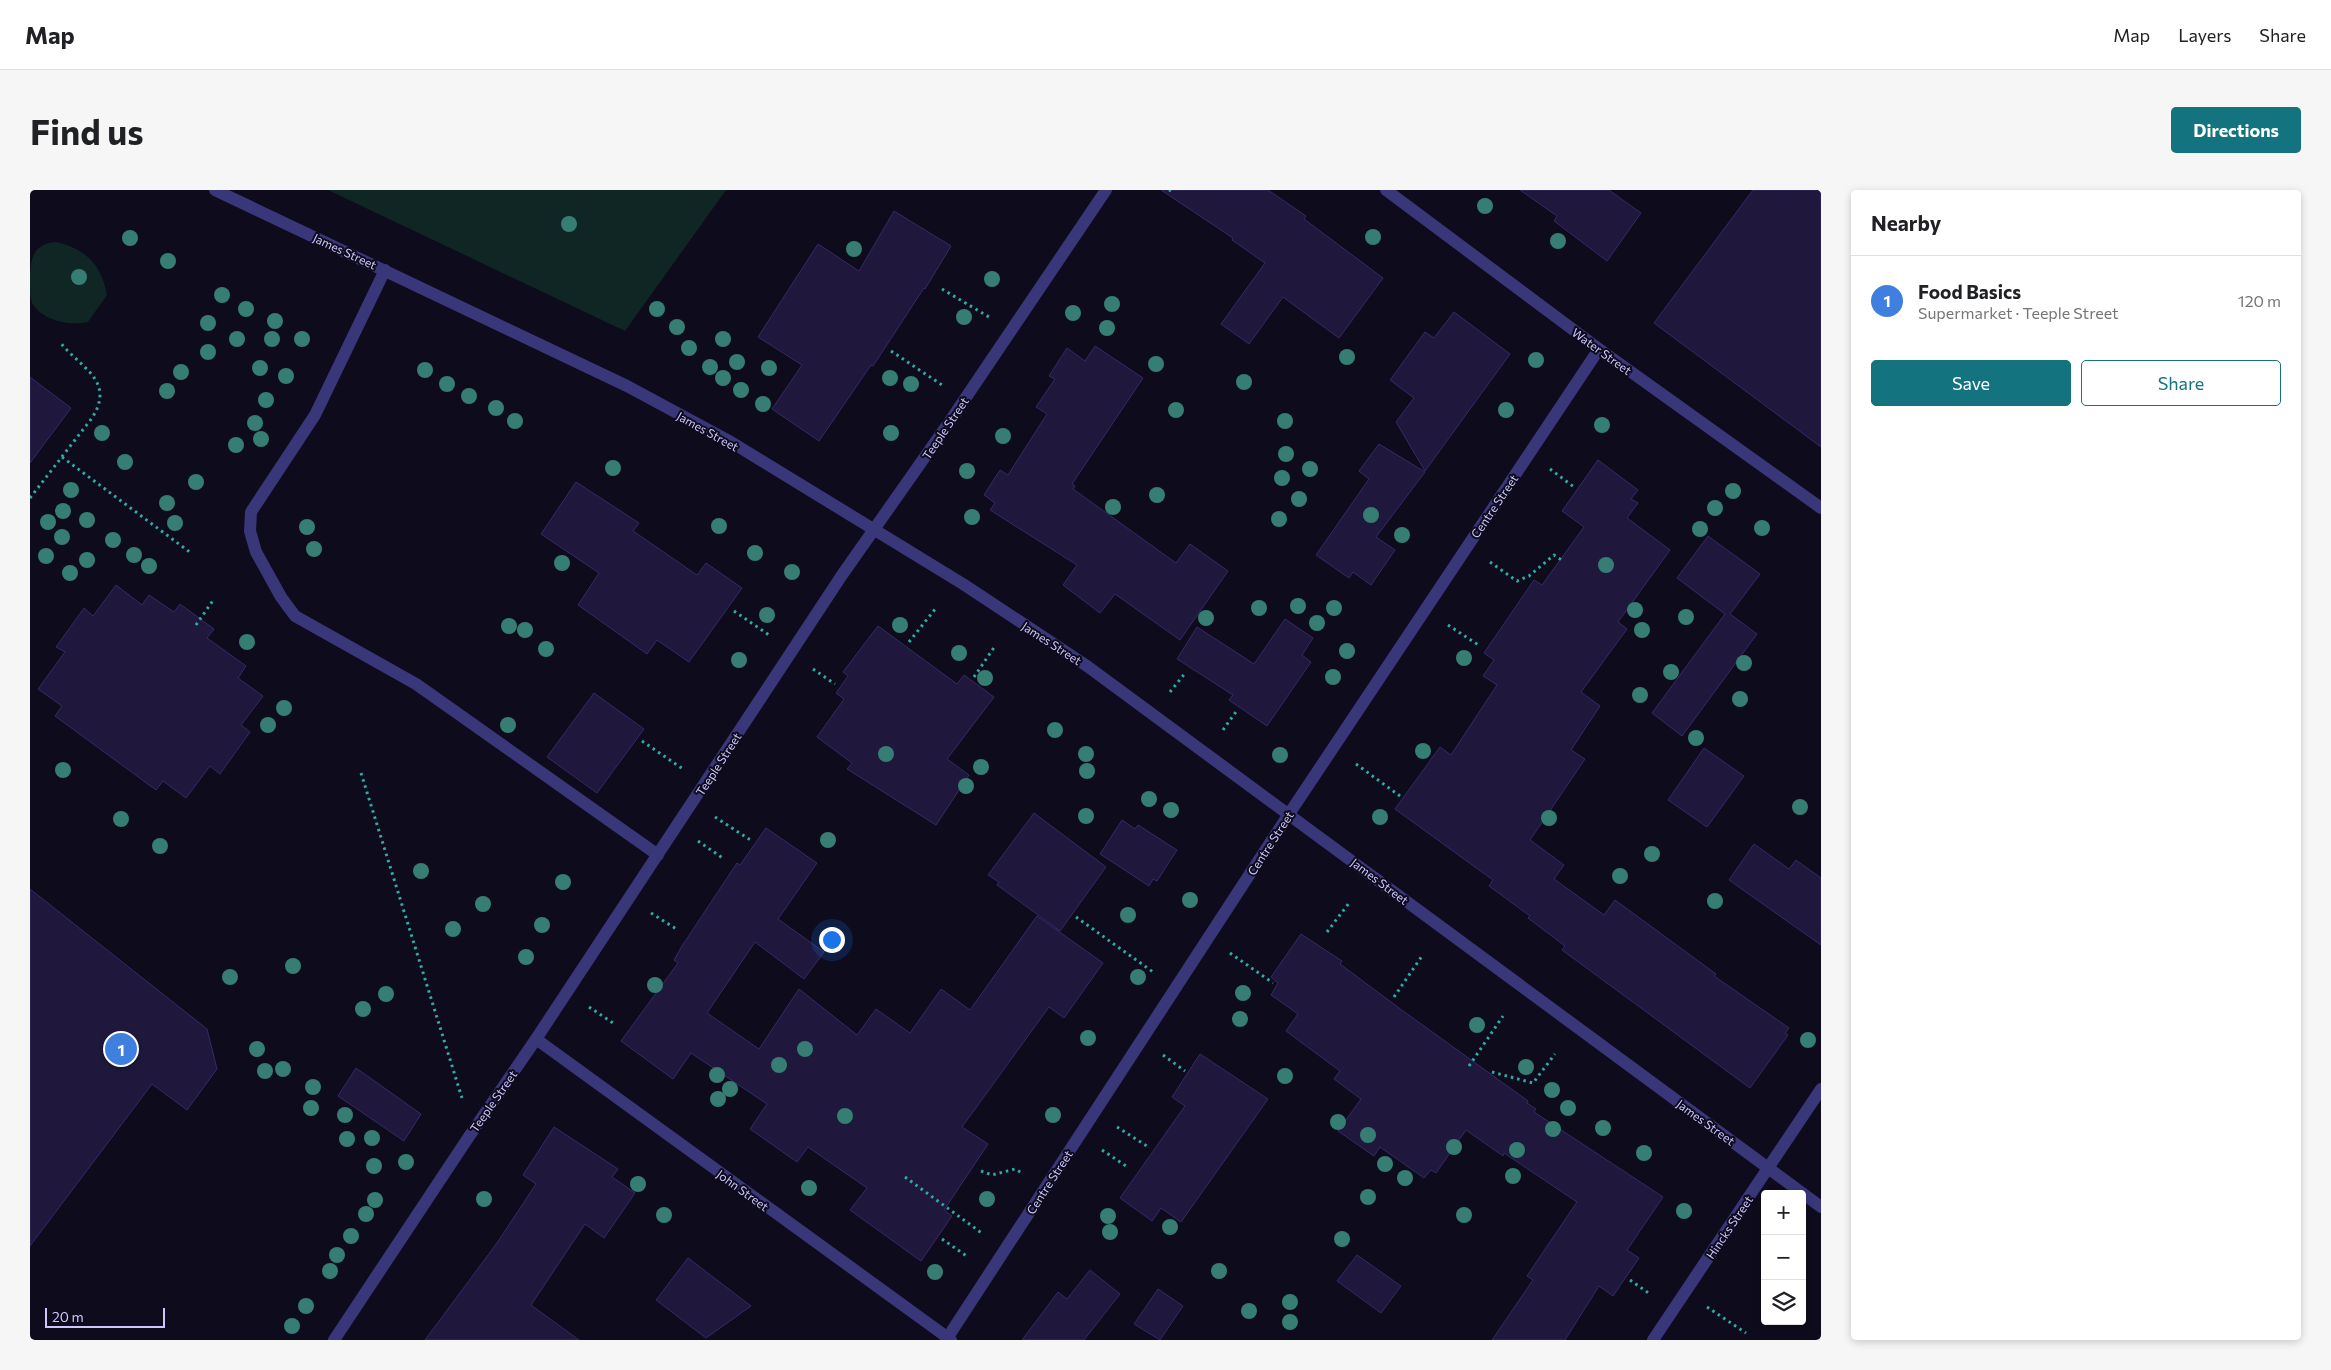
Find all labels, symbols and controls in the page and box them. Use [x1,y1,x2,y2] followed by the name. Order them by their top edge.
[25,20,75,49] text: Map
[2113,24,2150,46] text: Map
[2178,24,2231,46] text: Layers
[2259,24,2306,46] text: Share
[2171,107,2301,153] button: Directions
[30,109,144,152] text: Find us
[1871,210,1941,235] text: Nearby
[311,230,379,273] street label: James Street
[1918,280,2021,303] text: Food Basics
[1883,291,1891,310] text: 1
[2238,291,2281,310] text: 120 m
[1918,303,2119,322] text: Supermarket · Teeple Street
[1570,325,1635,377] street label: Water Street
[1871,360,2071,406] button: Save
[2081,360,2281,406] button: Share
[919,394,971,462] street label: Teeple Street
[674,408,741,455] street label: James Street
[1468,472,1520,540] street label: Centre Street
[1019,619,1084,668] street label: James Street
[692,730,744,798] street label: Teeple Street
[1244,808,1296,878] street label: Centre Street
[1348,855,1412,908] street label: James Street
[819,927,845,953] your location
[105,1030,137,1068] pin: 1
[467,1067,519,1135] street label: Teeple Street
[1674,1096,1738,1149] street label: James Street
[1023,1147,1075,1217] street label: Centre Street
[714,1167,772,1214] street label: John Street
[1761,1190,1806,1325] map controls
[1761,1190,1806,1235] button: +
[1703,1193,1755,1261] street label: Hincks Street
[1761,1235,1806,1280] button: −
[1761,1280,1806,1325] button: layers
[45,1305,165,1328] scale bar
[52,1308,84,1325] text: 20 m

